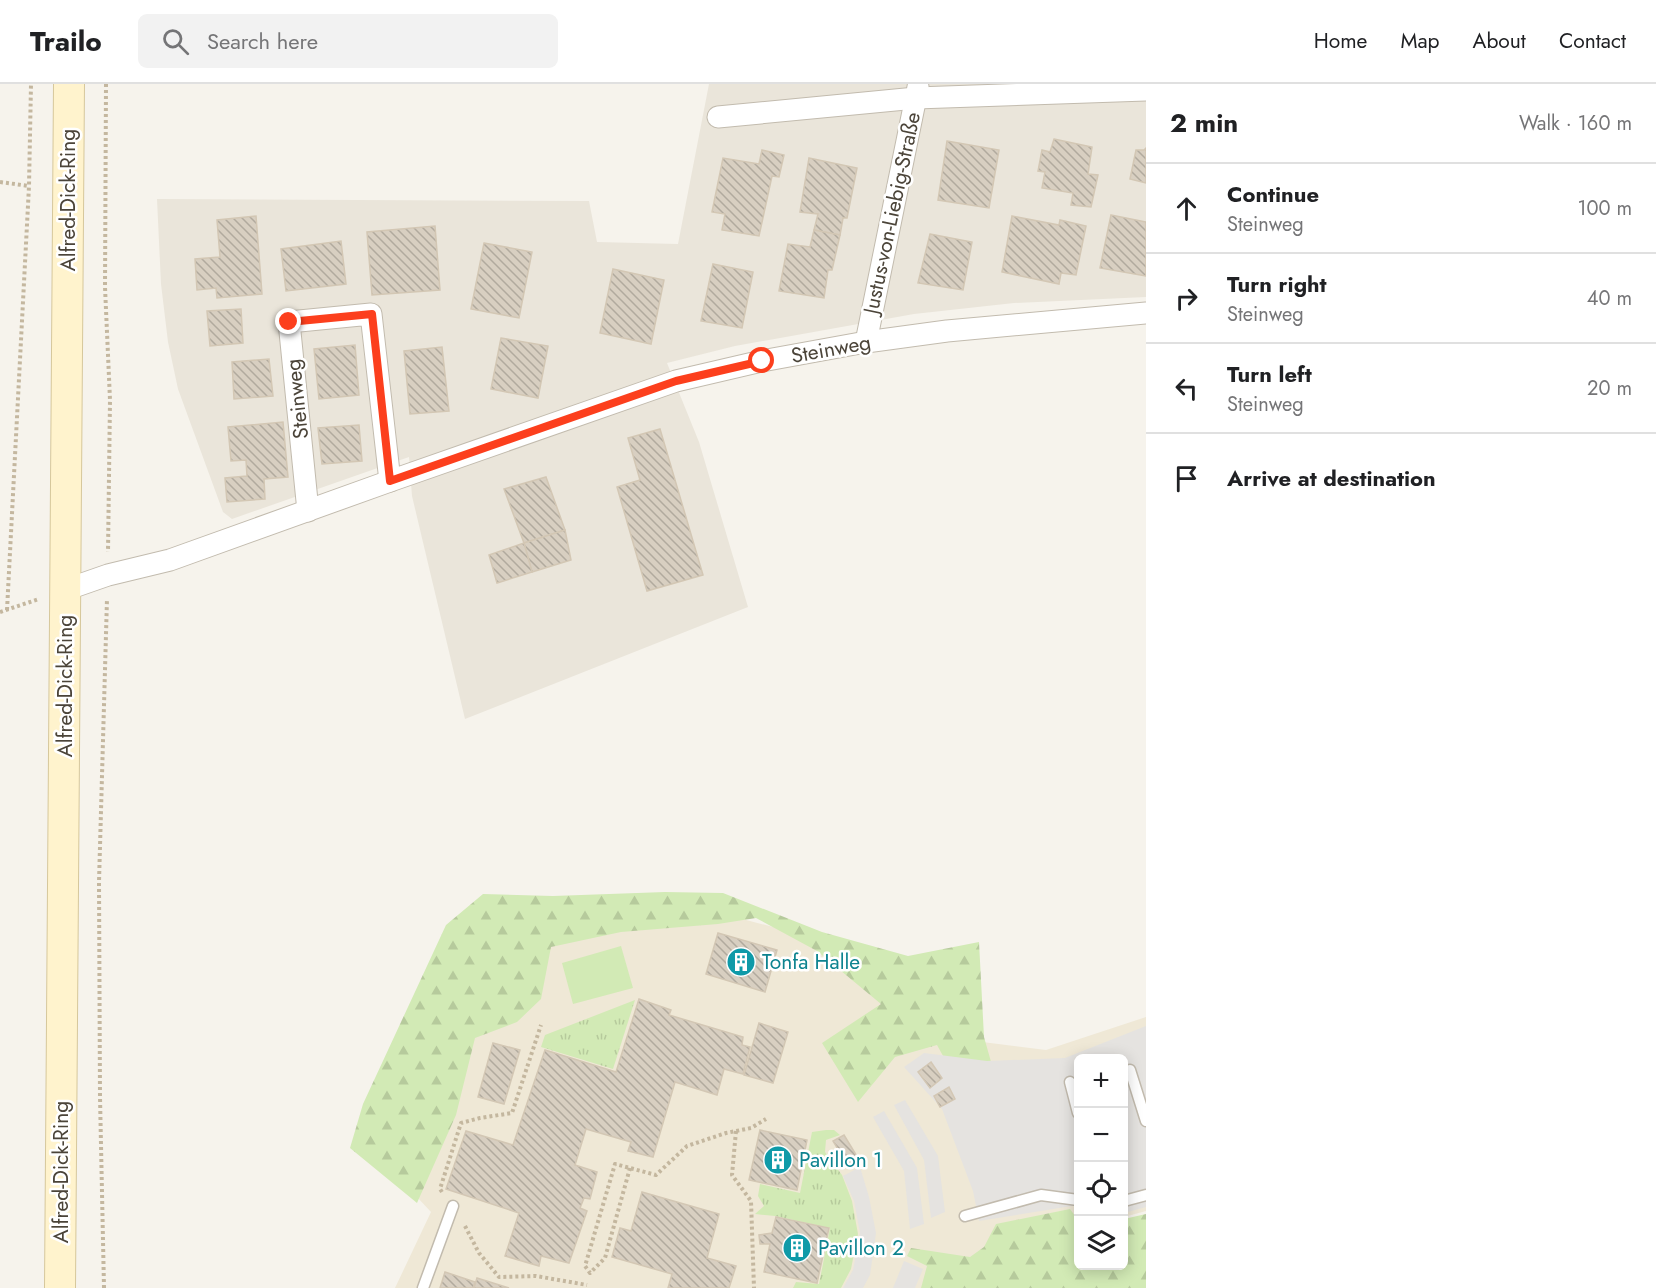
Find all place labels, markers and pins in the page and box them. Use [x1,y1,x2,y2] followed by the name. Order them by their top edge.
[725,946,757,978] building icon: Tonfa Halle
[762,947,860,977] place label: Tonfa Halle
[762,1144,794,1176] building icon: Pavillon 1
[799,1145,882,1175] place label: Pavillon 1
[781,1232,813,1264] building icon: Pavillon 2
[818,1233,904,1263] place label: Pavillon 2

